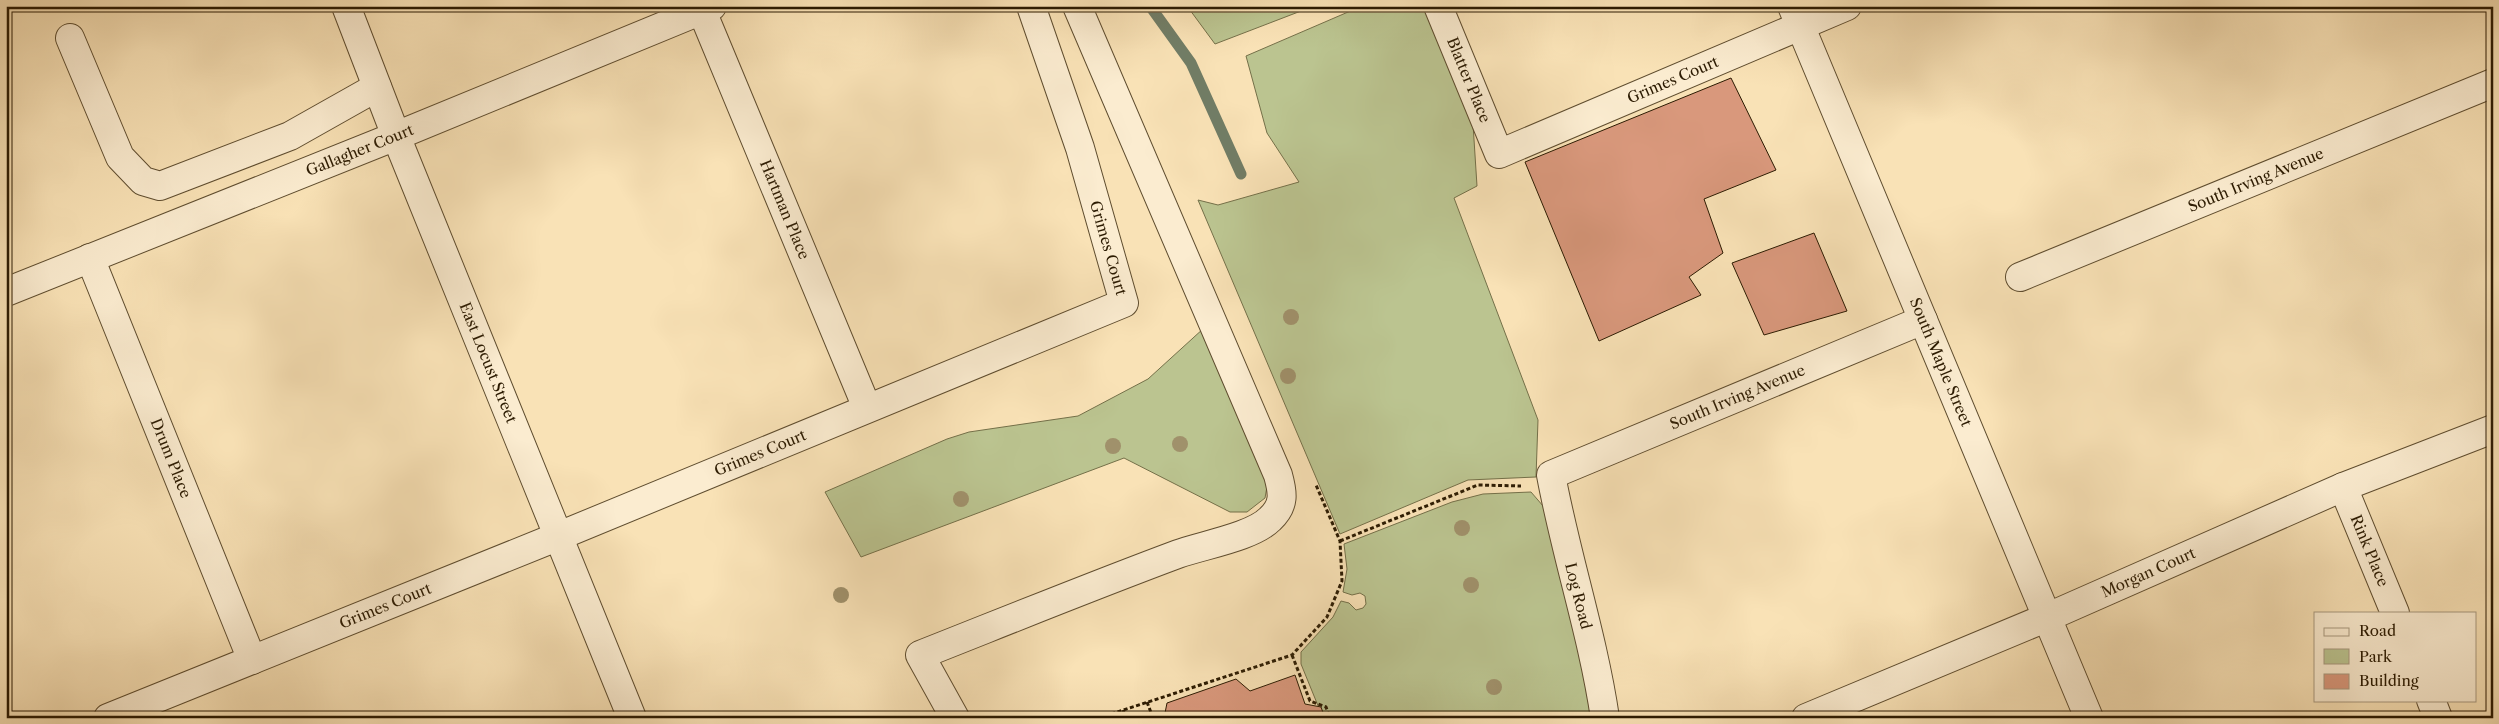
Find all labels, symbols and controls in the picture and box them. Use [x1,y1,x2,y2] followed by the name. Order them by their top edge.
[1443,34,1495,125] street label: Blatter Place
[1624,51,1722,107] street label: Grimes Court
[303,120,417,180] street label: Gallagher Court
[2185,143,2326,216] street label: South Irving Avenue
[756,157,814,262] street label: Hartman Place
[1086,198,1131,298] street label: Grimes Court
[1906,295,1977,430] street label: South Maple Street
[455,299,522,426] street label: East Locust Street
[1667,360,1808,433] street label: South Irving Avenue
[147,416,196,501] street label: Drum Place
[711,425,809,480] street label: Grimes Court
[2347,512,2393,589] street label: Rink Place
[2098,543,2199,601] street label: Morgan Court
[1561,561,1596,631] street label: Log Road
[336,578,435,633] street label: Grimes Court
[2314,612,2476,702] legend
[2359,621,2396,640] text: Road
[2359,647,2393,666] text: Park
[2359,671,2419,690] text: Building

